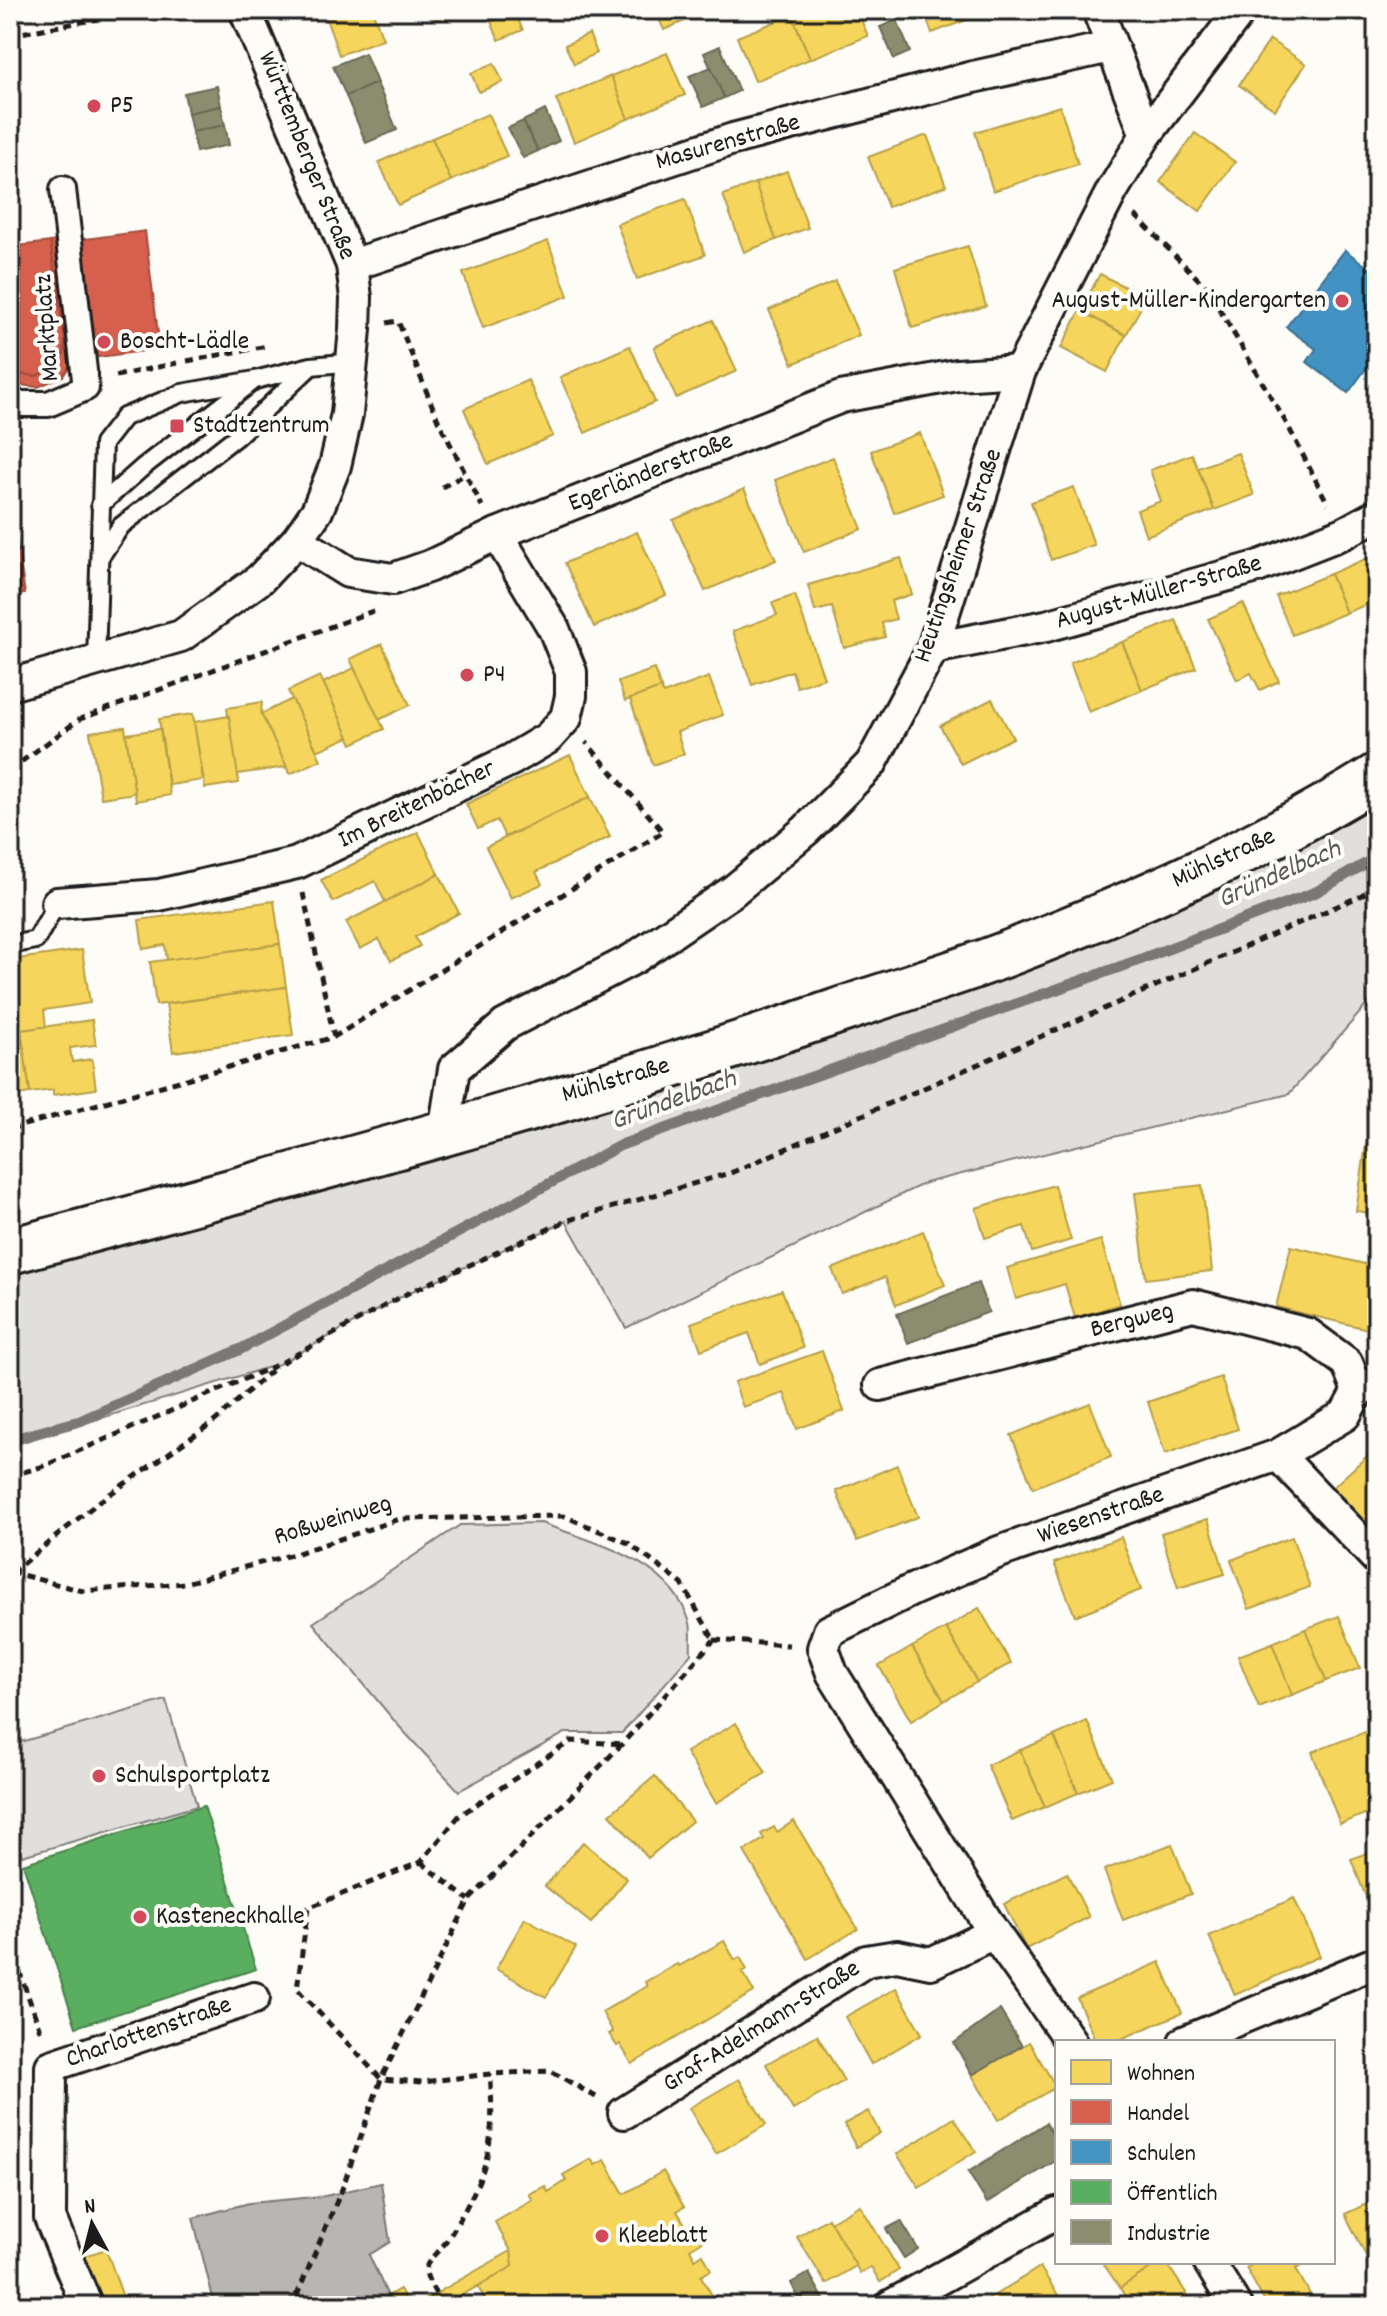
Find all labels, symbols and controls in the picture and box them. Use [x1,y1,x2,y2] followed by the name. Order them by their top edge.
[247,46,365,266] street label: Württemberger Straße
[110,88,134,125] place label: P5
[85,97,103,115] marker: P5
[651,105,805,181] street label: Masurenstraße
[26,273,70,383] street label: Marktplatz
[1051,283,1326,320] place label: August-Müller-Kindergarten
[1333,292,1351,310] marker: August-Müller-Kindergarten
[120,324,249,361] place label: Boscht-Lädle
[95,333,113,351] marker: Boscht-Lädle
[193,408,330,445] place label: Stadtzentrum
[168,417,186,435] marker: Stadtzentrum
[563,423,739,523] street label: Egerländerstraße
[905,444,1013,668] street label: Heutingsheimer Straße
[1052,546,1266,640] street label: August-Müller-Straße
[483,657,506,694] place label: P4
[458,666,476,684] marker: P4
[332,751,502,859] street label: Im Breitenbächer
[1166,819,1282,899] street label: Mühlstraße
[1212,831,1349,921] water label: Gründelbach
[558,1048,674,1114] street label: Mühlstraße
[606,1060,743,1143] water label: Gründelbach
[1087,1293,1177,1349] street label: Bergweg
[1033,1477,1169,1555] street label: Wiesenstraße
[270,1486,396,1556] street label: Roßweinweg
[115,1758,270,1795] place label: Schulsportplatz
[90,1767,108,1785] marker: Schulsportplatz
[156,1899,305,1936] place label: Kasteneckhalle
[131,1908,149,1926] marker: Kasteneckhalle
[656,1951,868,2103] street label: Graf-Adelmann-Straße
[61,1987,237,2079] street label: Charlottenstraße
[1055,2040,1335,2264] legend
[1127,2058,1195,2092] text: Wohnen
[1127,2098,1189,2132] text: Handel
[1127,2138,1196,2172] text: Schulen
[1127,2178,1218,2212] text: Öffentlich
[52,2184,132,2264] north arrow
[83,2192,97,2224] text: N
[618,2218,708,2255] place label: Kleeblatt
[1127,2218,1210,2252] text: Industrie
[593,2227,611,2245] marker: Kleeblatt

